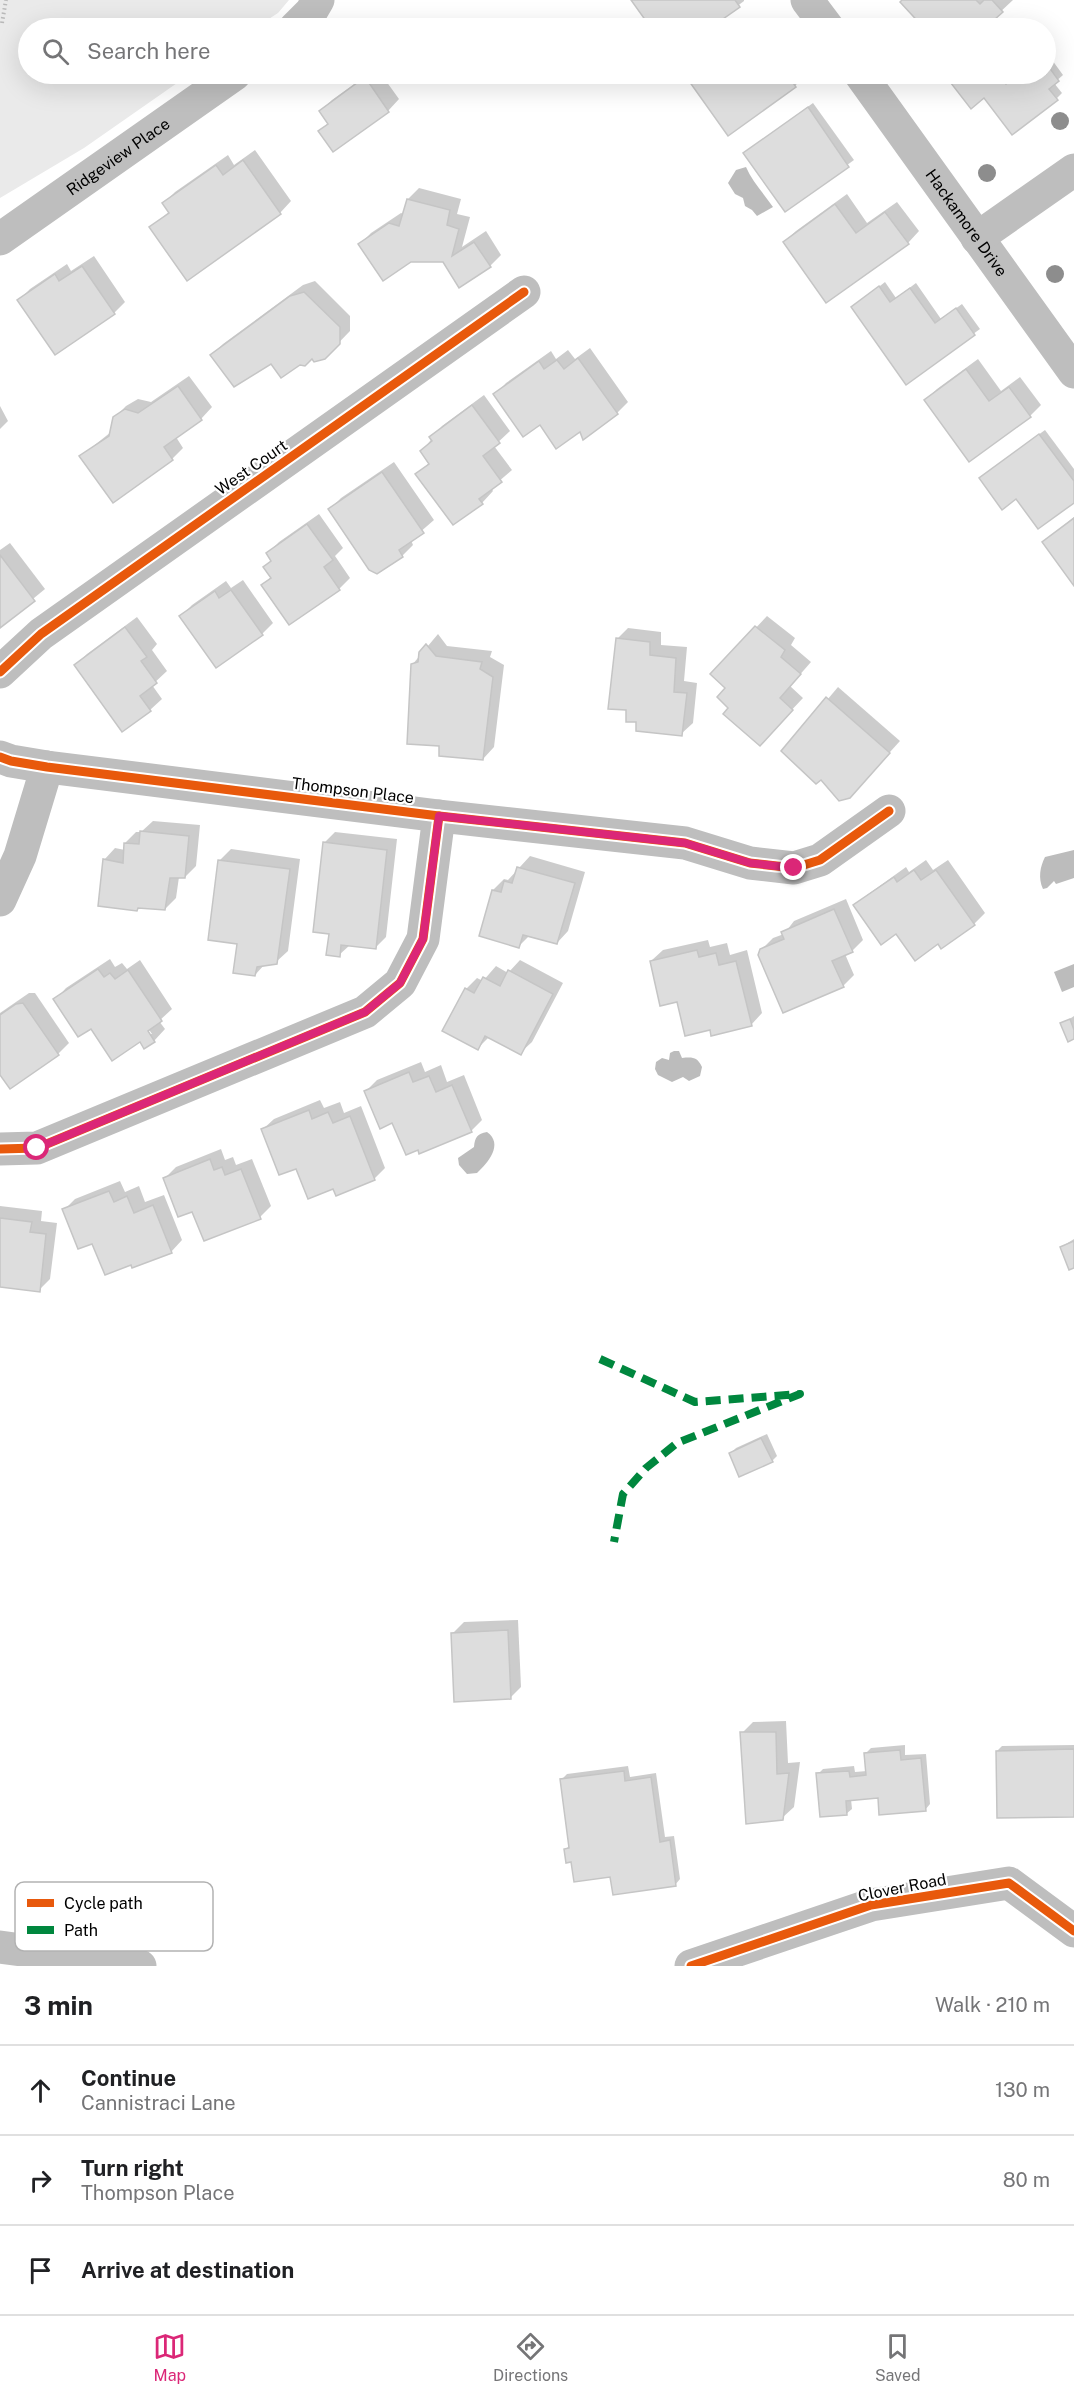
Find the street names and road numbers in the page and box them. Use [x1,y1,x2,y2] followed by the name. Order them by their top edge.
[63,114,173,199] street label: Ridgeview Place
[921,166,1011,280] street label: Hackamore Drive
[212,436,291,499] street label: West Court
[291,774,415,807] street label: Thompson Place
[856,1870,948,1905] street label: Clover Road

